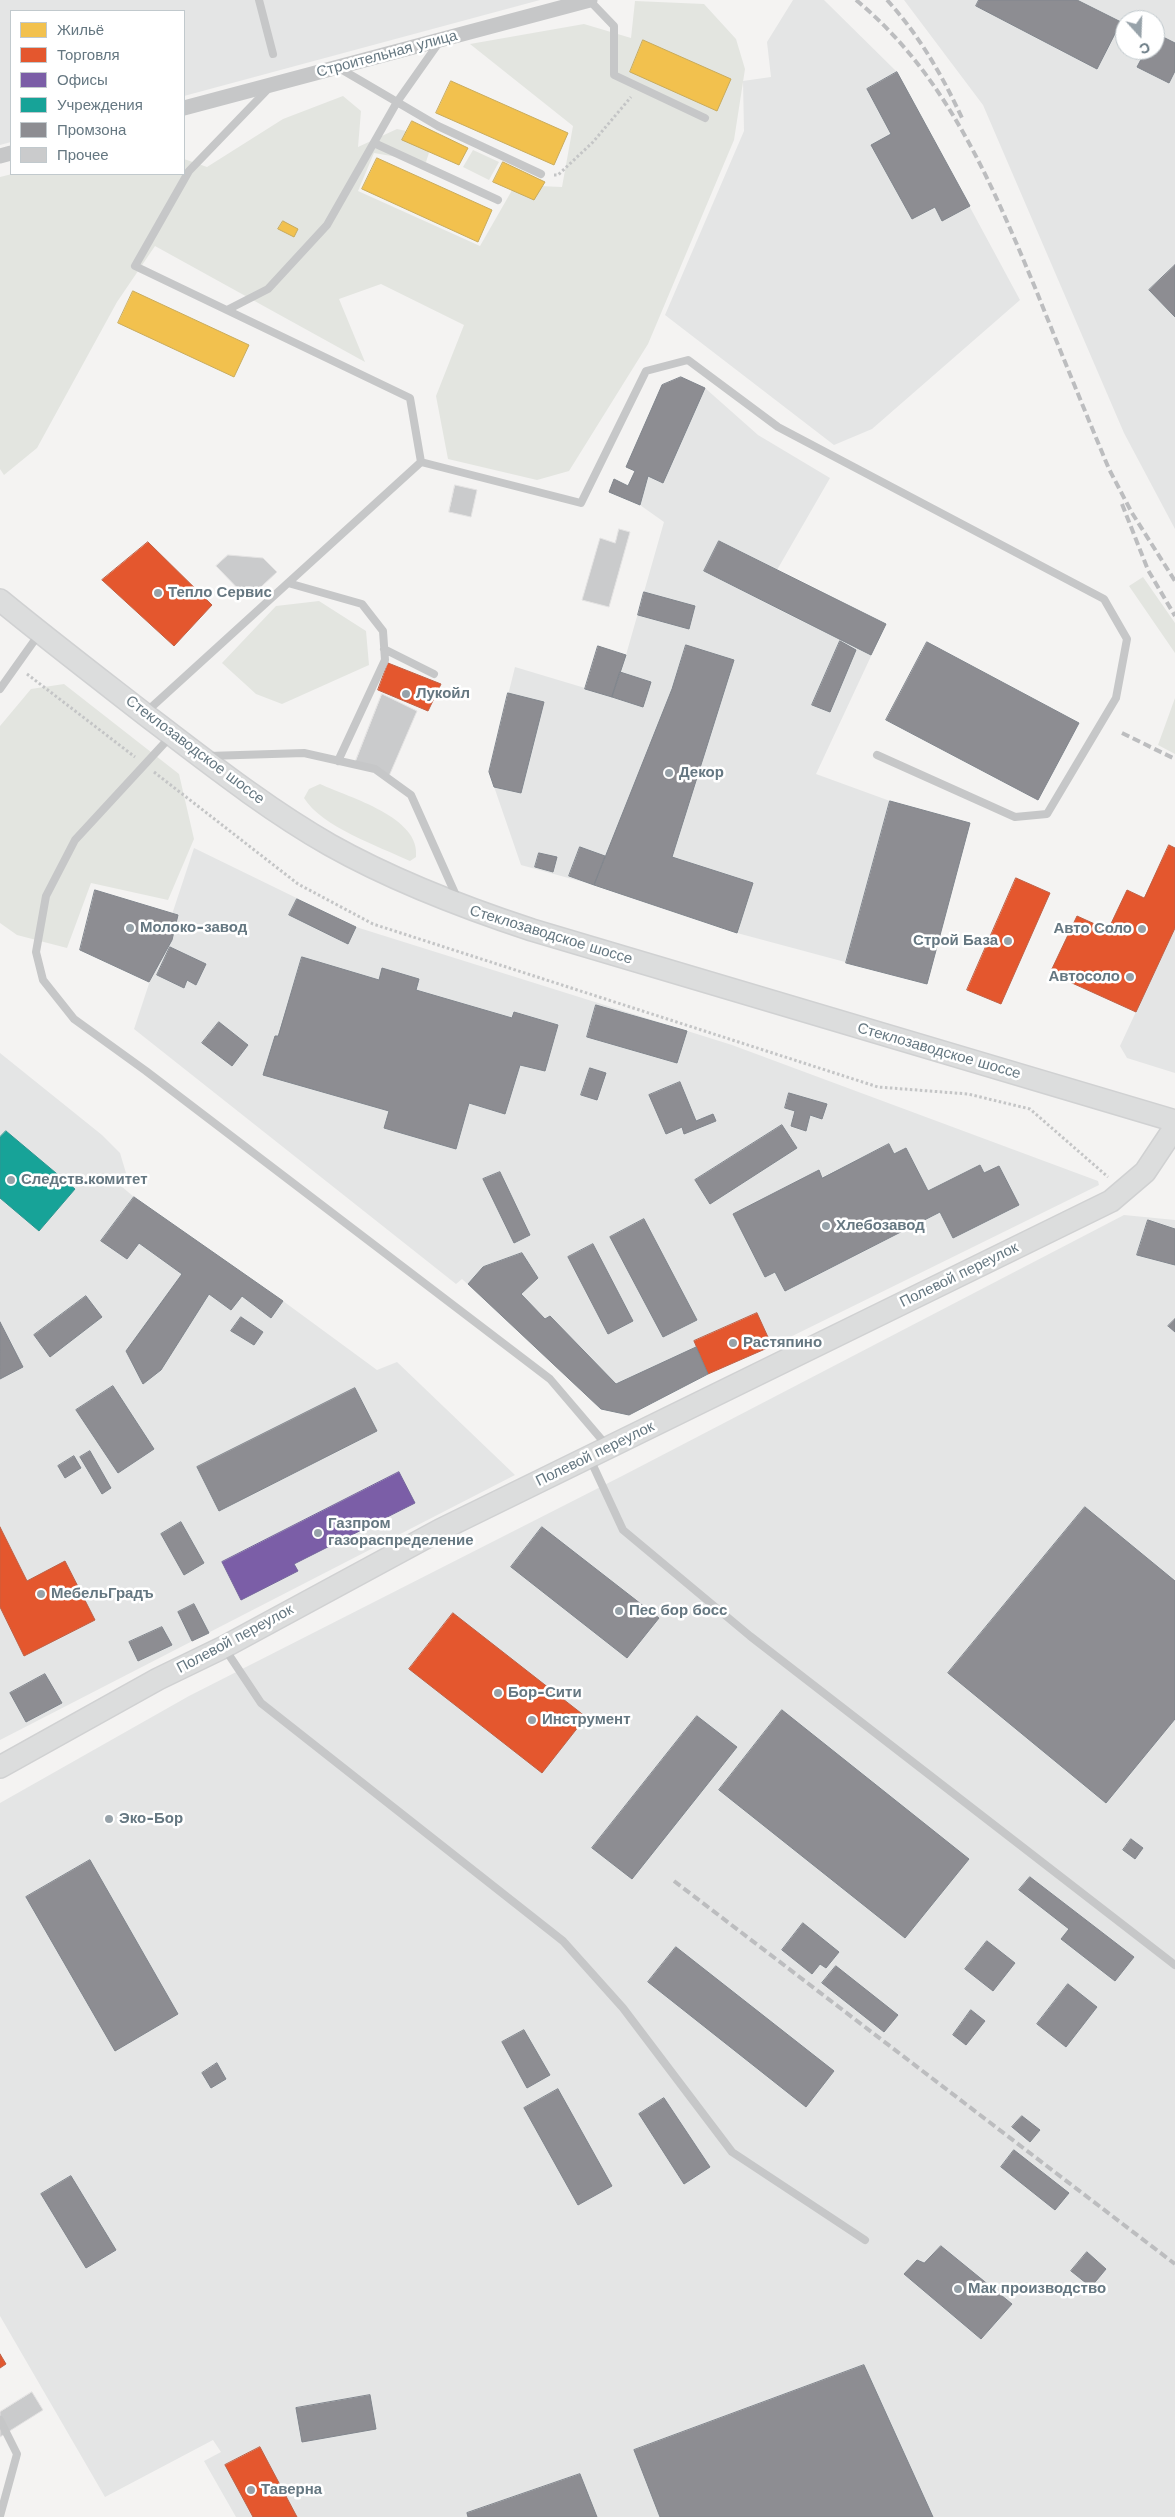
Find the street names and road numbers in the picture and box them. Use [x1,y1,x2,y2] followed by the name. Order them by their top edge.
[315,27,459,81] street label: Строительная улица
[122,692,268,808] street label: Стеклозаводское шоссе
[467,902,635,968] street label: Стеклозаводское шоссе
[855,1019,1023,1083] street label: Стеклозаводское шоссе
[897,1239,1021,1311] street label: Полевой переулок
[533,1418,657,1490] street label: Полевой переулок
[174,1601,296,1677] street label: Полевой переулок

